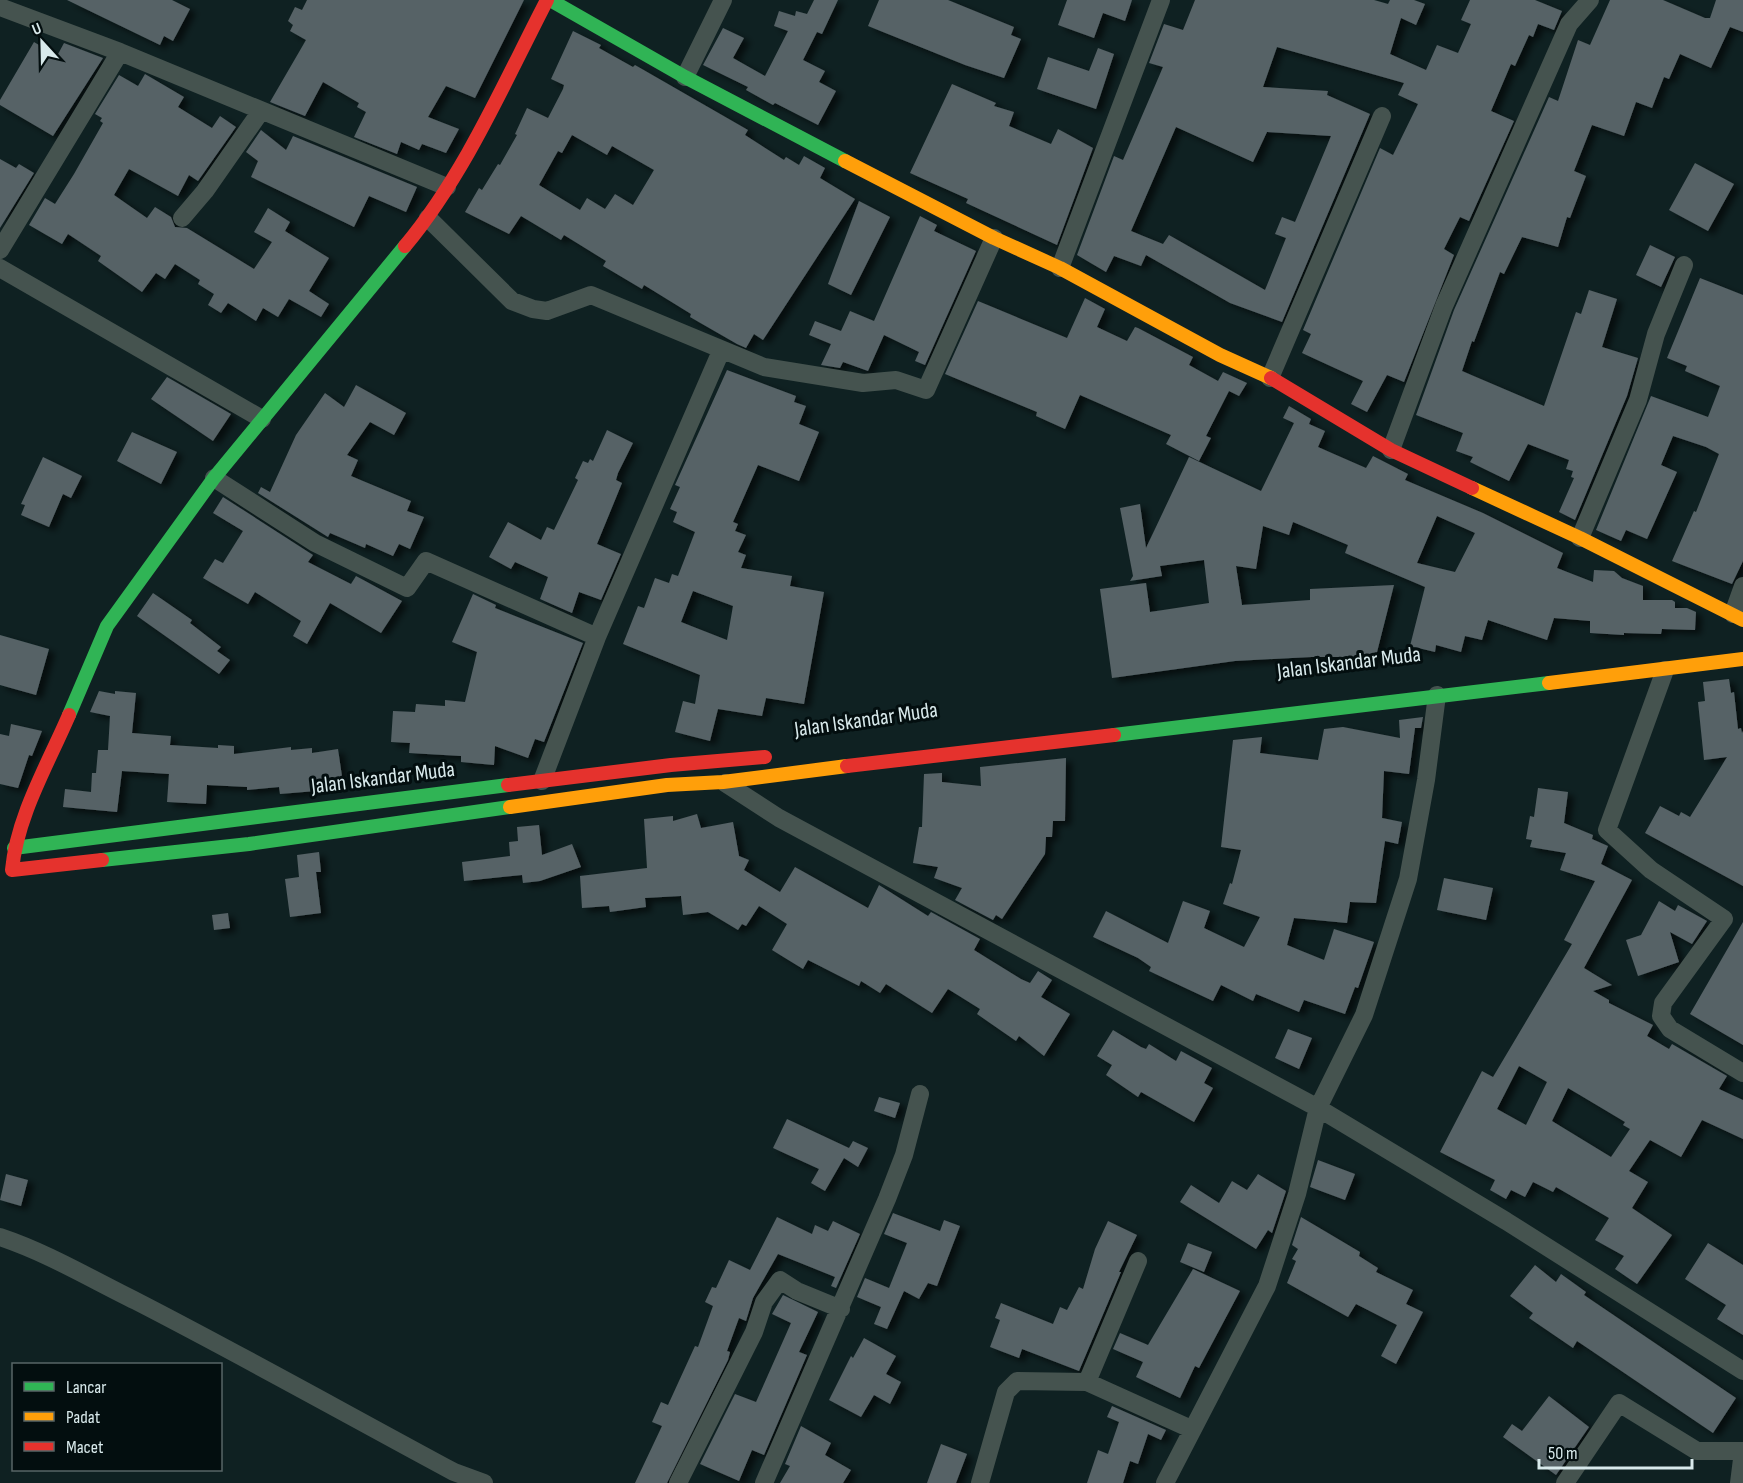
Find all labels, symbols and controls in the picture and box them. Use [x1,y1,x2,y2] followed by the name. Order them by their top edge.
[12,12,72,72] north arrow
[30,19,44,40] text: U
[1275,641,1422,685] street label: Jalan Iskandar Muda
[792,697,939,744] street label: Jalan Iskandar Muda
[309,756,456,800] street label: Jalan Iskandar Muda
[12,1363,222,1471] legend
[66,1377,106,1398] text: Lancar
[66,1407,101,1428] text: Padat
[1539,1432,1692,1470] scale bar
[66,1437,104,1458] text: Macet
[1548,1443,1578,1464] text: 50 m

